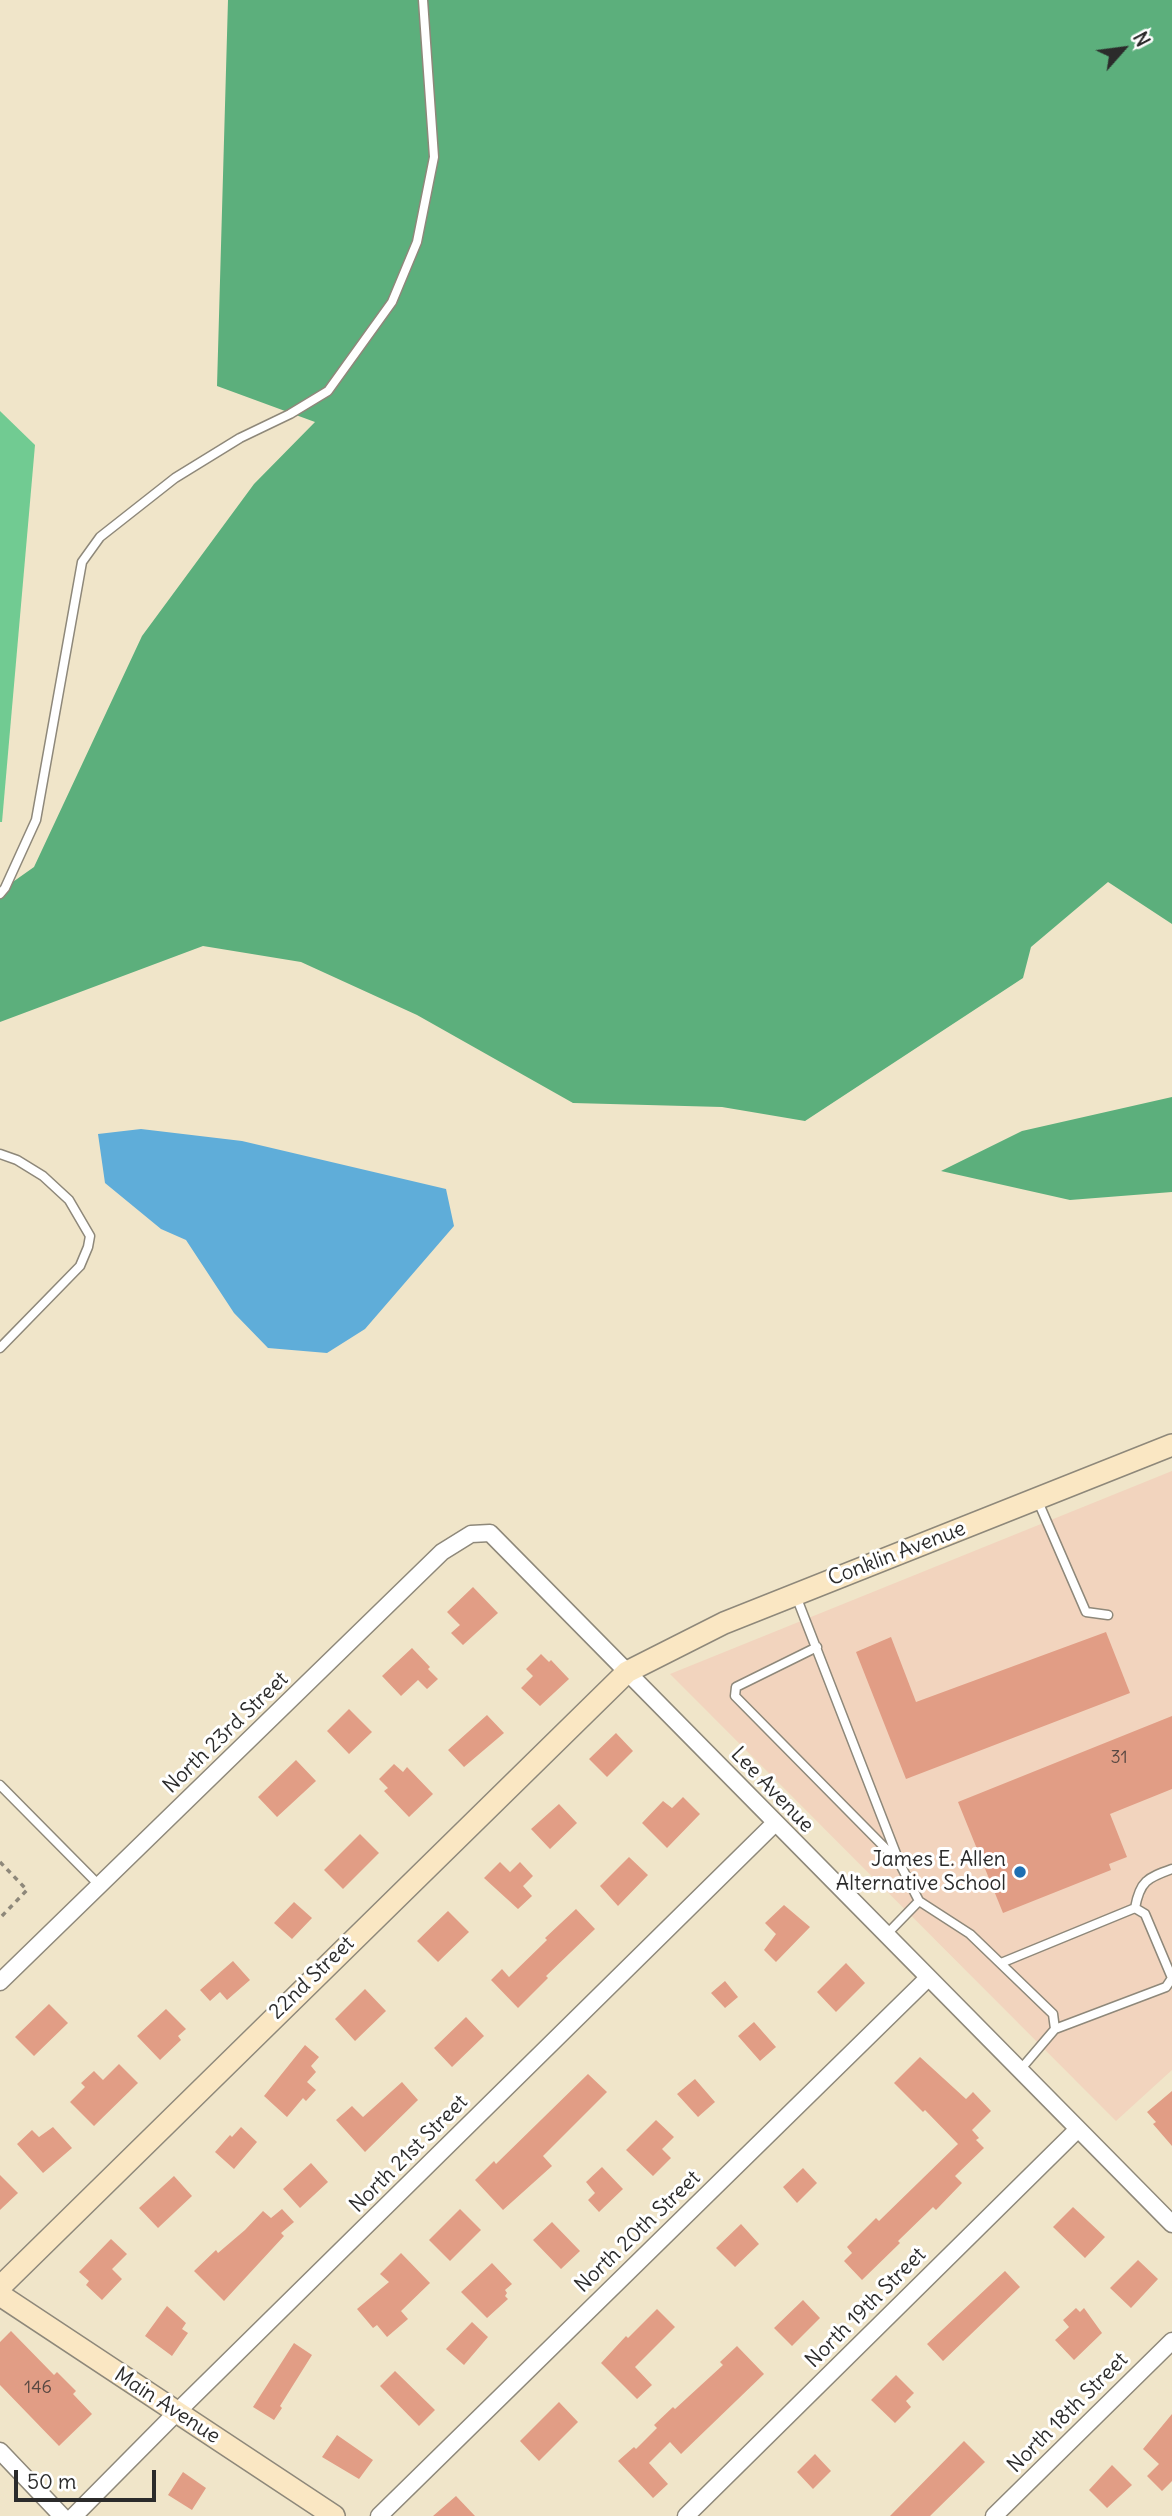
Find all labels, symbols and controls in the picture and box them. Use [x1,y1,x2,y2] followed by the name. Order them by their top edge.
[1088,14,1158,84] north arrow
[1128,28,1155,51] text: N
[825,1516,969,1592] street label: Conklin Avenue
[158,1667,294,1799] street label: North 23rd Street
[725,1742,819,1838] street label: Lee Avenue
[1110,1747,1128,1769] house number: 31
[836,1847,1006,1897] place label: James E. Allen Alternative School
[1012,1864,1028,1880] marker: James E. Allen Alternative School
[264,1931,360,2025] street label: 22nd Street
[345,2090,473,2218] street label: North 21st Street
[570,2166,706,2298] street label: North 20th Street
[801,2243,931,2373] street label: North 19th Street
[1003,2348,1133,2478] street label: North 18th Street
[109,2362,225,2450] street label: Main Avenue
[24,2377,52,2399] house number: 146
[18,2456,159,2500] scale bar
[27,2468,76,2495] text: 50 m

